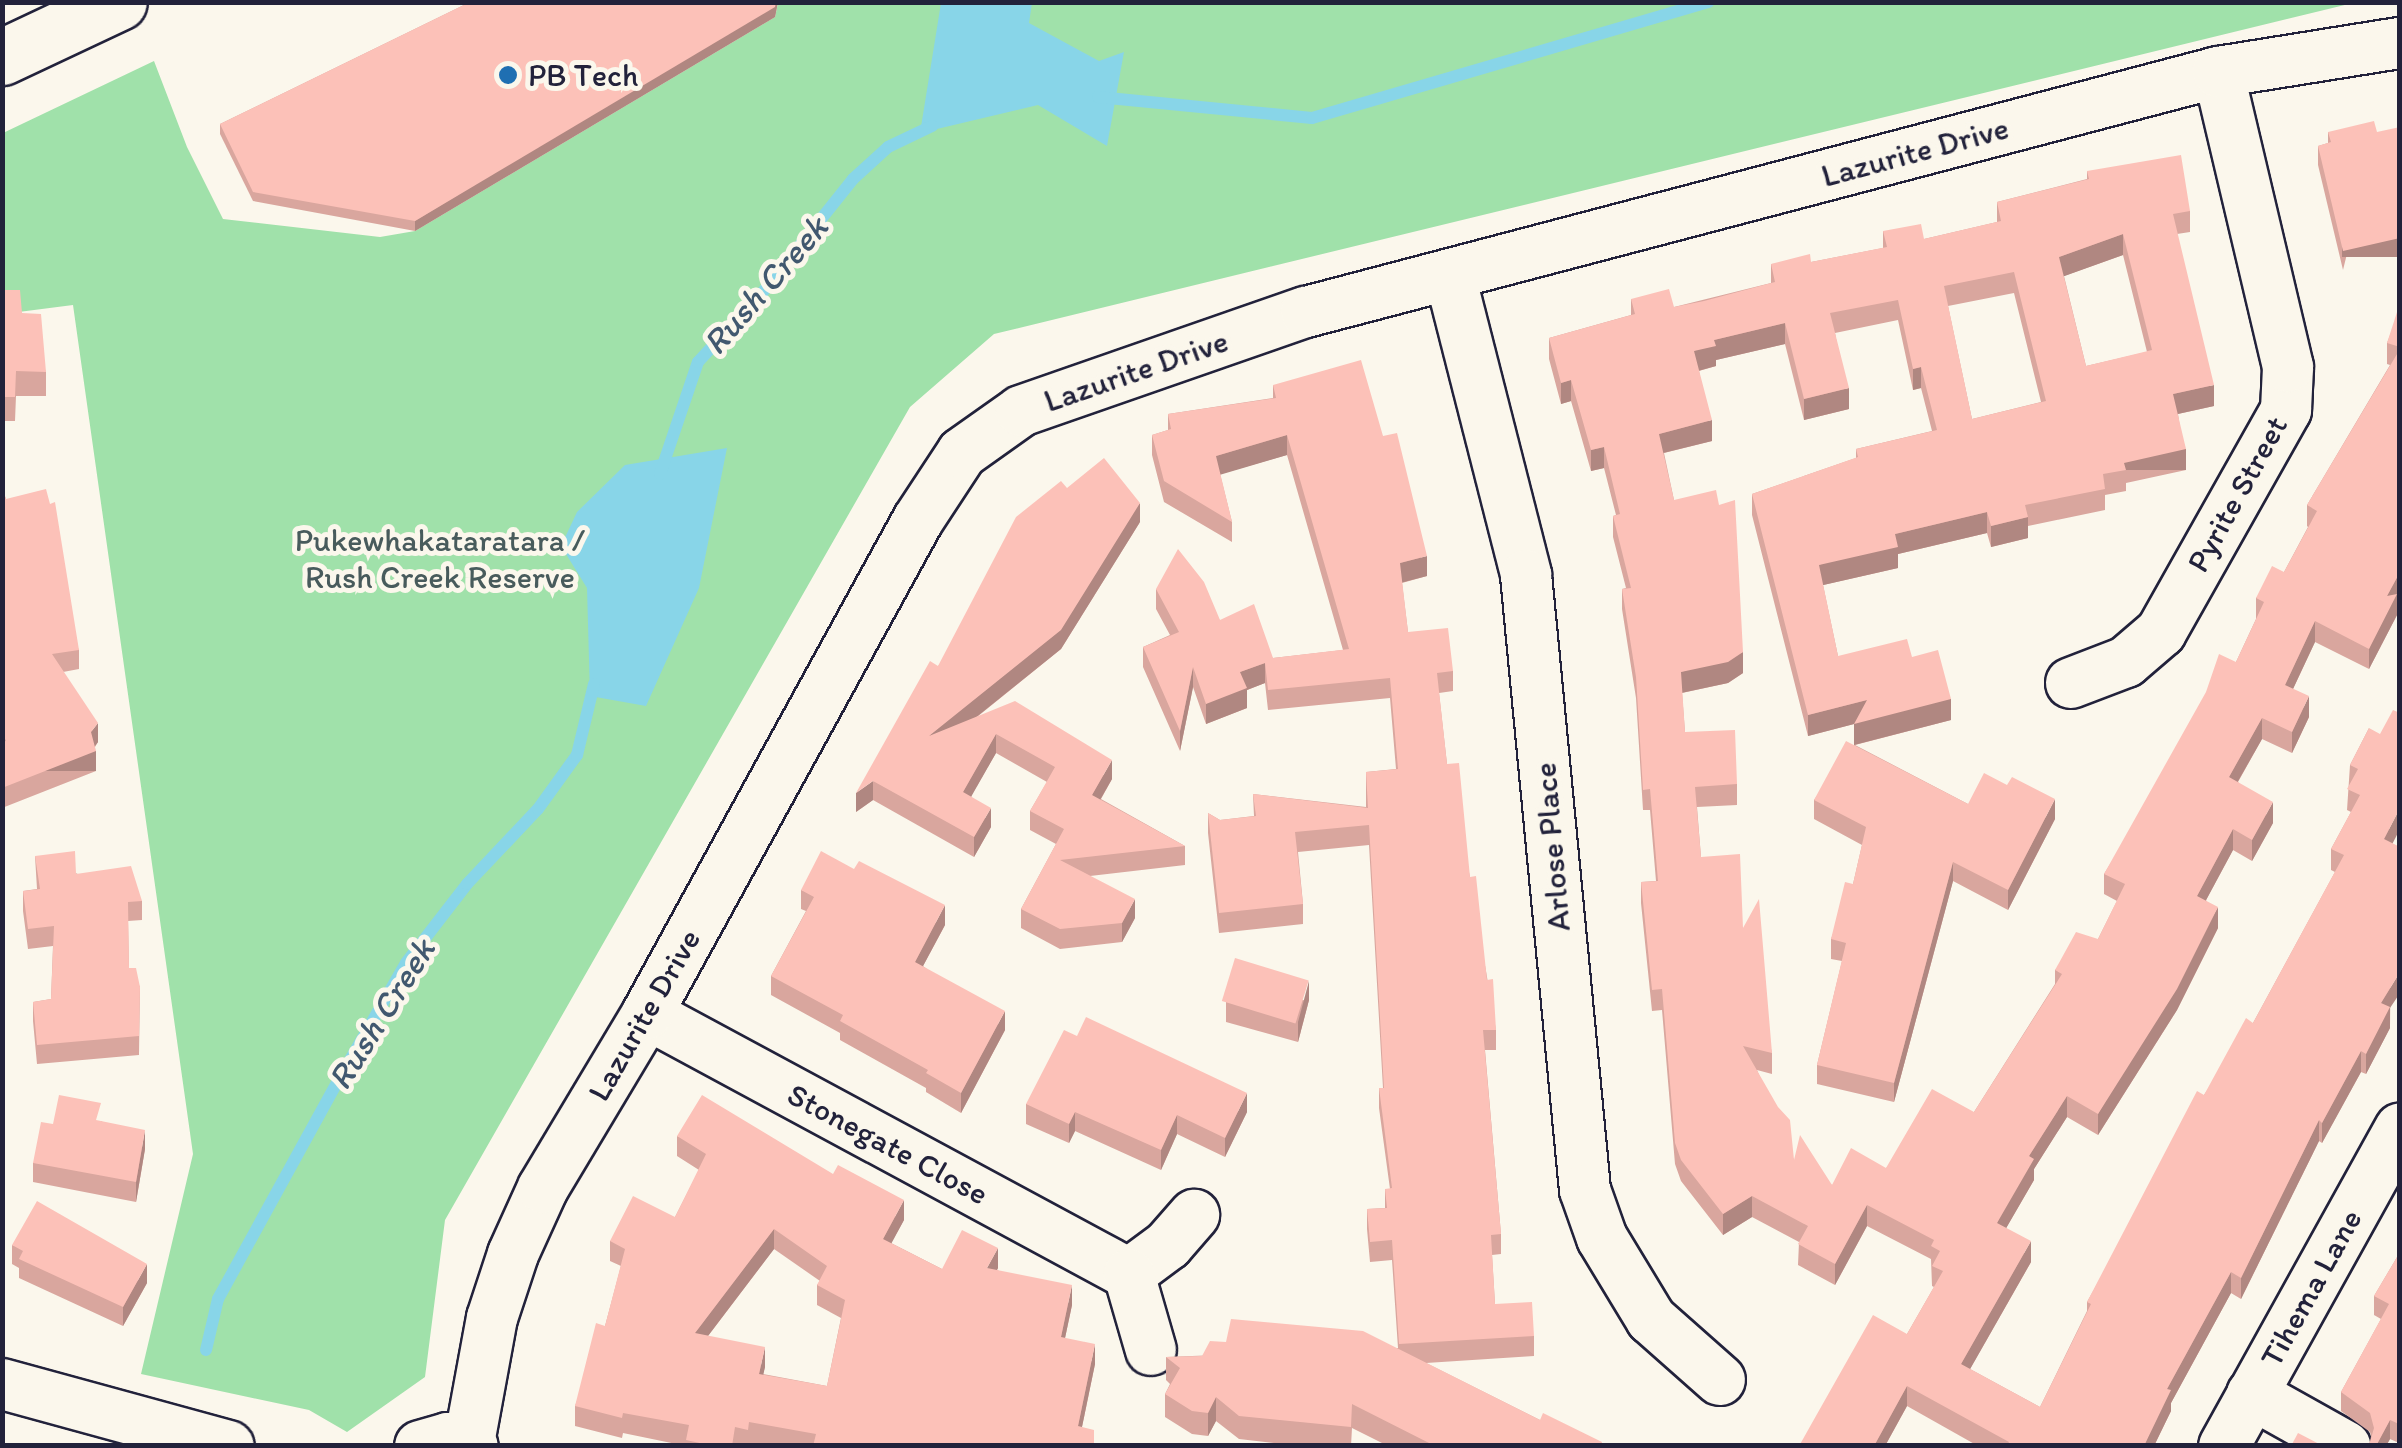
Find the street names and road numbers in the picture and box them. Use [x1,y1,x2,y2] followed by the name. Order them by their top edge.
[1817,109,2013,195] street label: Lazurite Drive
[1039,322,1233,420] street label: Lazurite Drive
[2178,409,2296,579] street label: Pyrite Street
[1526,761,1578,933] street label: Arlose Place
[579,922,709,1108] street label: Lazurite Drive
[781,1075,995,1213] street label: Stonegate Close
[2252,1202,2370,1374] street label: Tihema Lane

